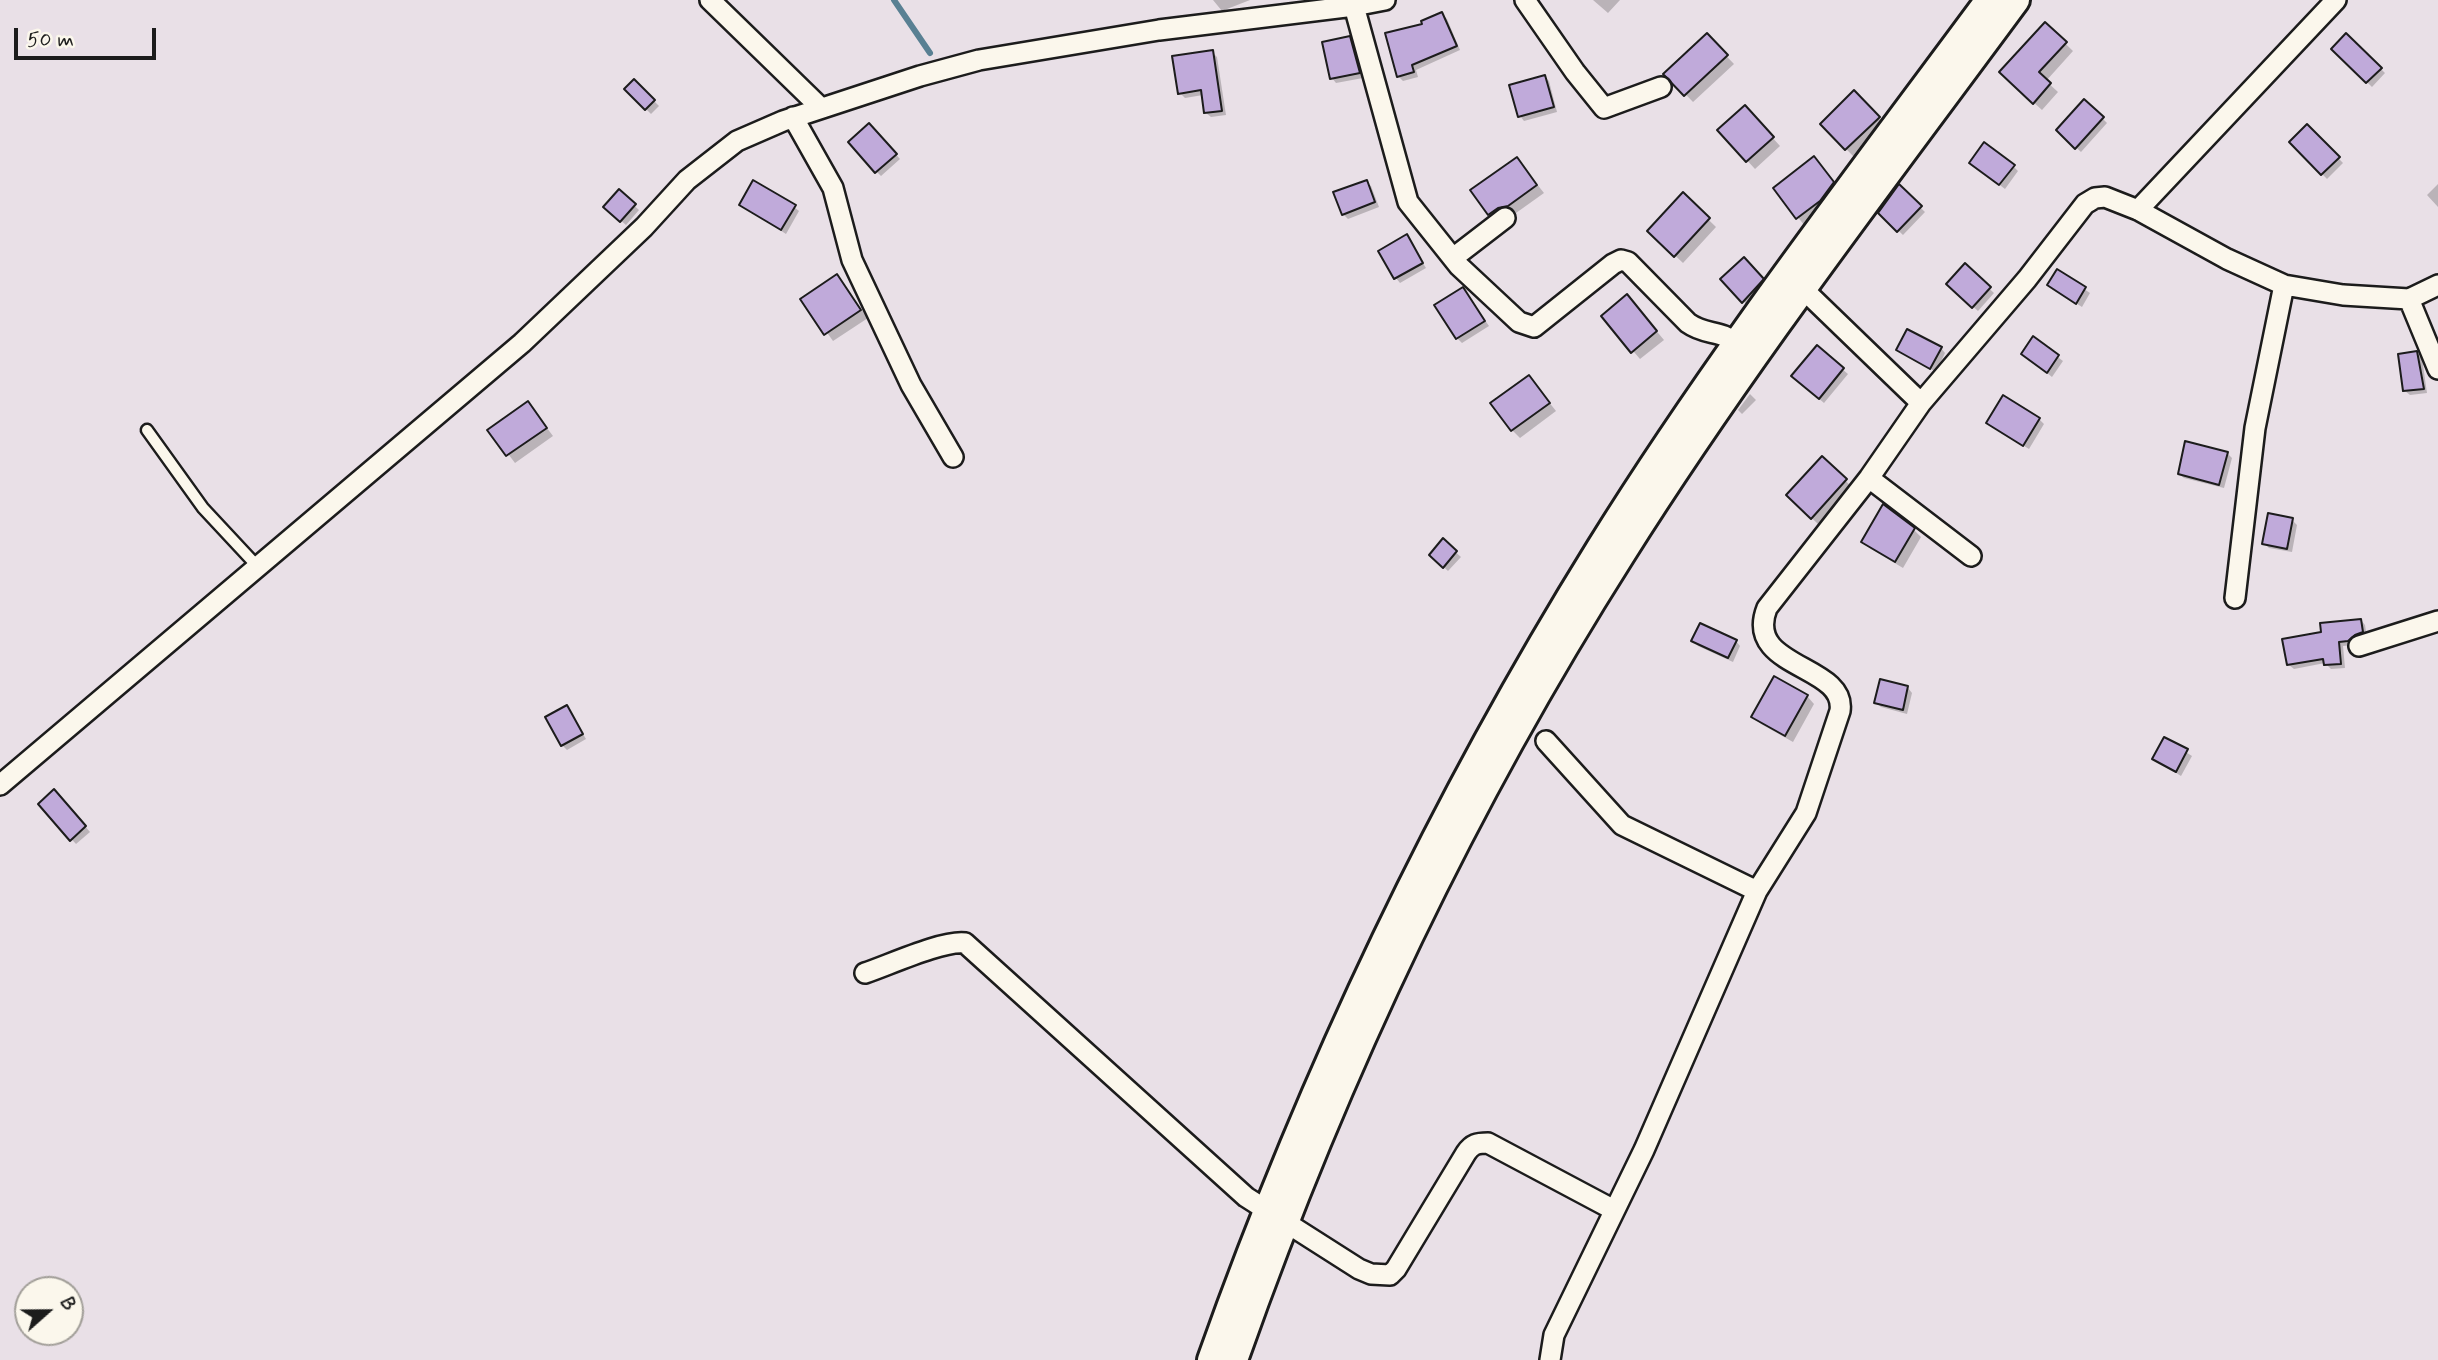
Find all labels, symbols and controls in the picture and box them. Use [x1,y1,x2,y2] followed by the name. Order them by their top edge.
[18,14,159,58] scale bar
[27,26,74,54] text: 50 m
[14,1276,84,1346] north arrow
[53,1294,81,1314] text: B

